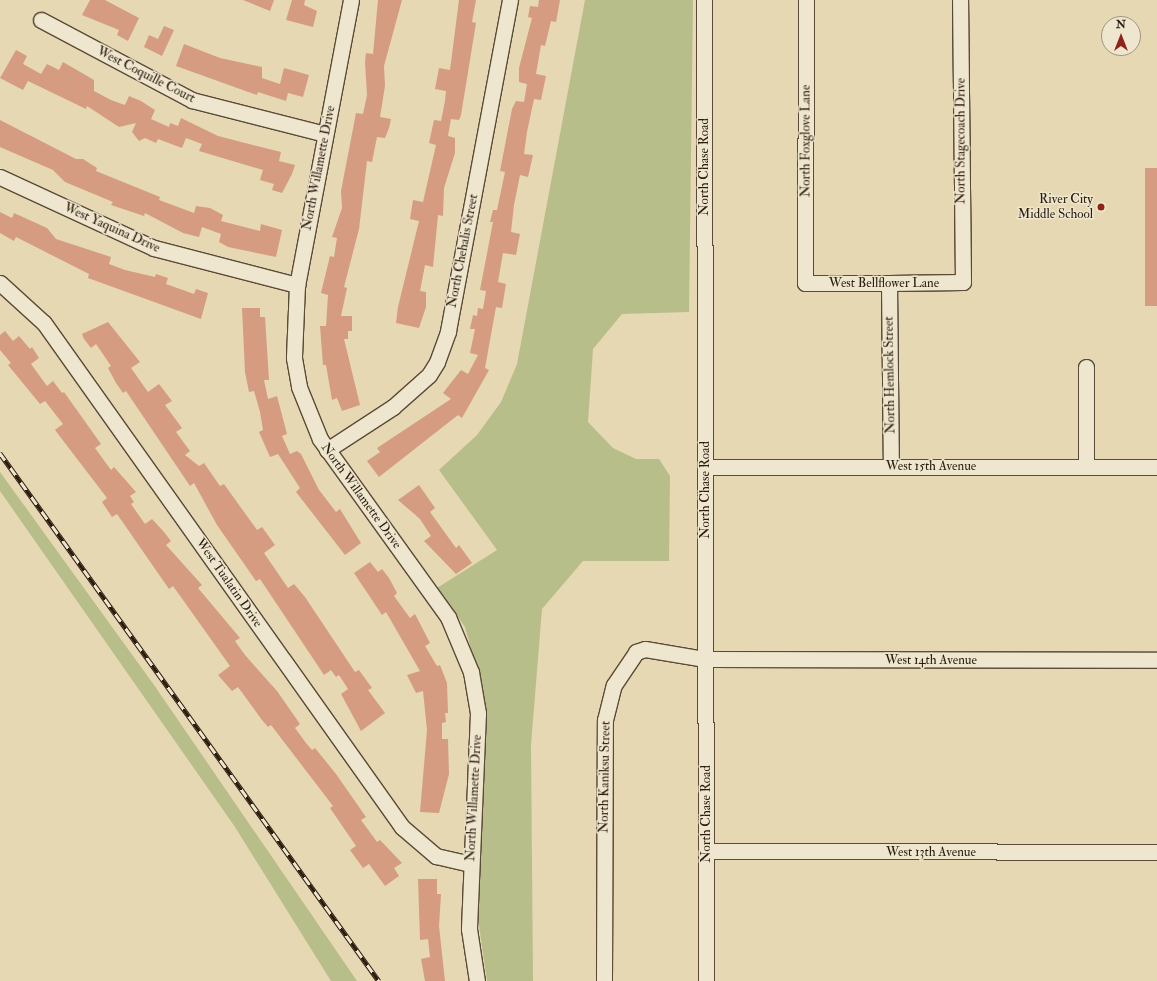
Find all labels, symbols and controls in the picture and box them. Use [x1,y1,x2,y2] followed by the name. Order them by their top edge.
[1101,16,1141,56] north arrow
[1116,18,1126,31] text: N
[94,44,198,106] street label: West Coquille Court
[953,78,969,204] street label: North Stagecoach Drive
[798,85,814,197] street label: North Foxglove Lane
[299,104,339,232] street label: North Willamette Drive
[696,118,712,216] street label: North Chase Road
[1018,192,1093,223] place label: River City Middle School
[444,193,482,309] street label: North Chehalis Street
[62,200,162,256] street label: West Yaquina Drive
[1096,202,1106,212] marker: River City Middle School
[829,275,939,291] street label: West Bellflower Lane
[881,316,899,434] street label: North Hemlock Street
[317,440,405,552] street label: North Willamette Drive
[697,441,713,539] street label: North Chase Road
[886,458,976,474] street label: West 15th Avenue
[193,536,265,630] street label: West Tualatin Drive
[885,652,977,668] street label: West 14th Avenue
[596,721,614,833] street label: North Kaniksu Street
[463,734,485,862] street label: North Willamette Drive
[698,765,714,863] street label: North Chase Road
[886,844,976,860] street label: West 13th Avenue

